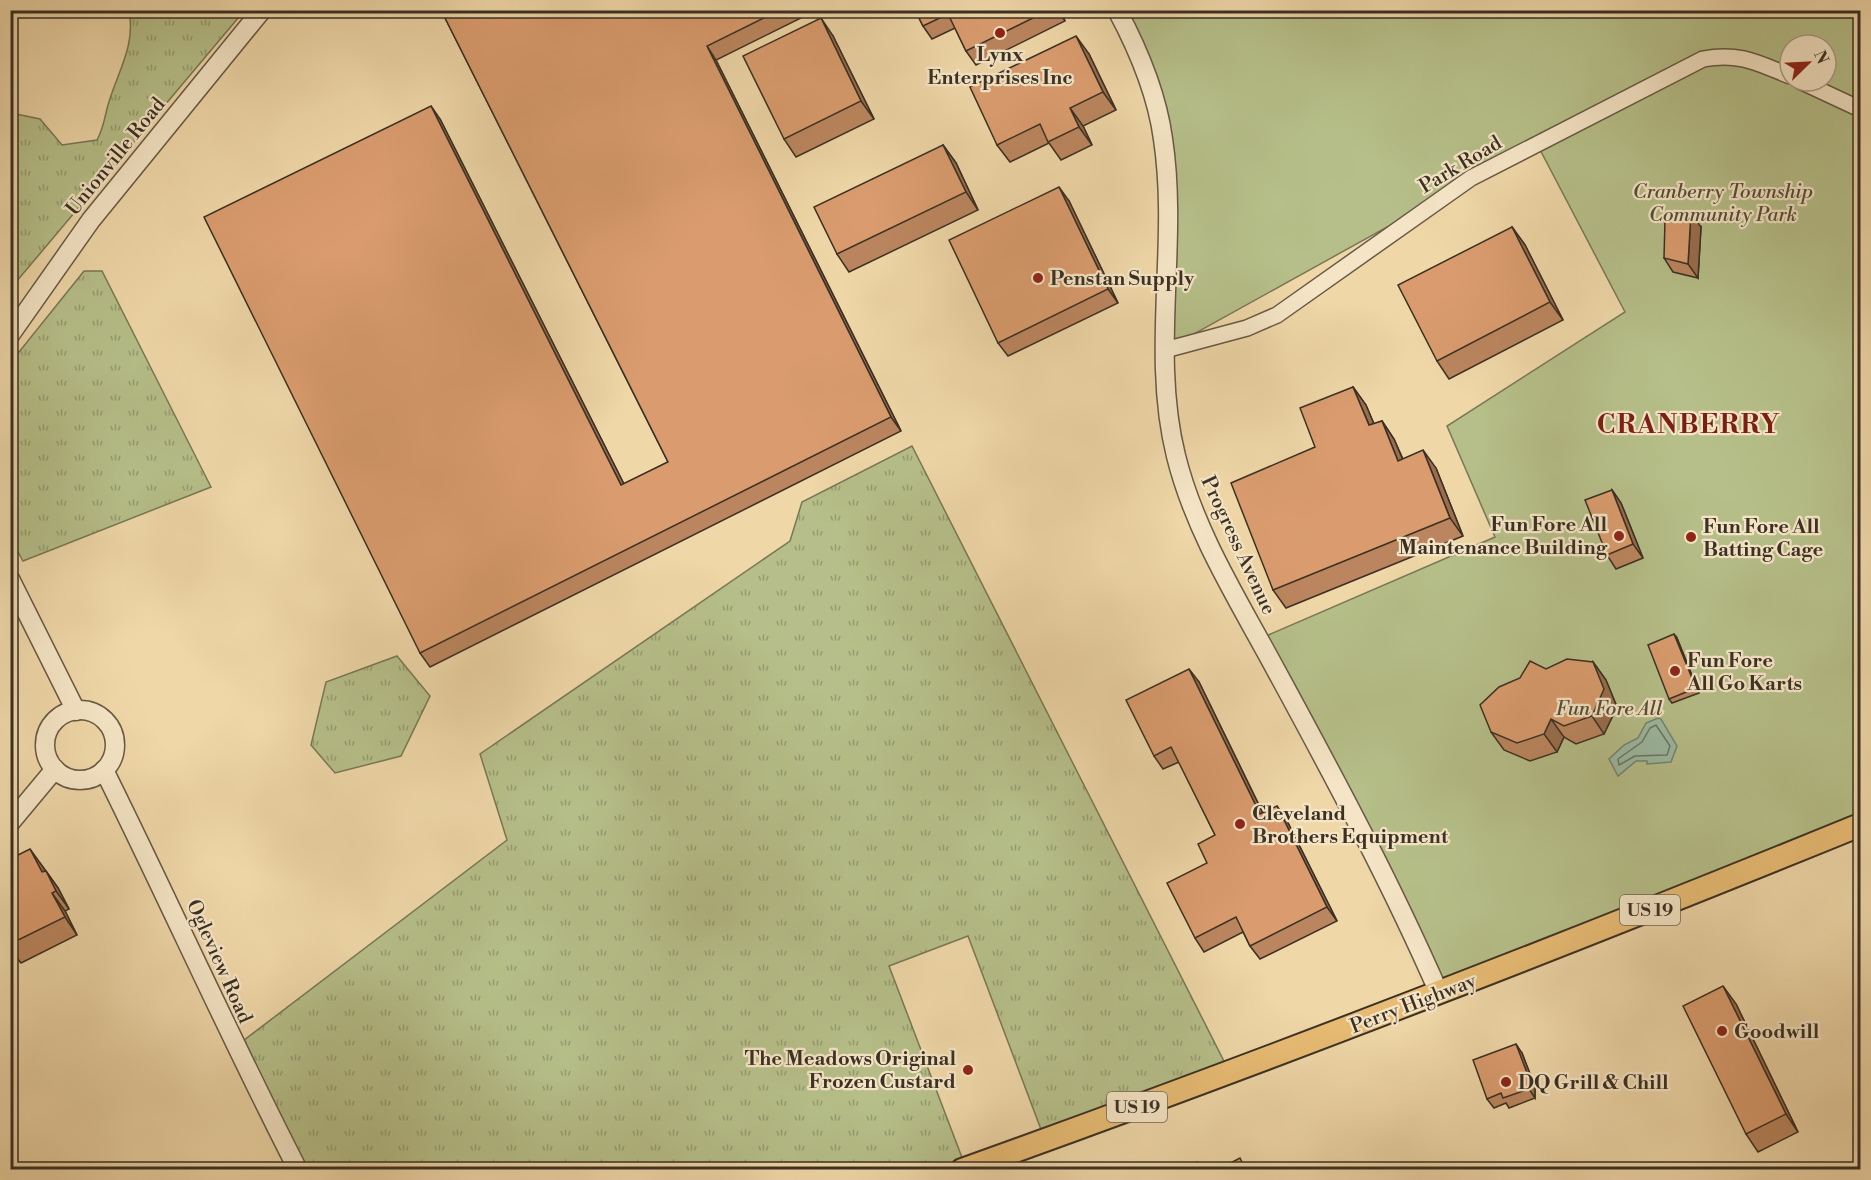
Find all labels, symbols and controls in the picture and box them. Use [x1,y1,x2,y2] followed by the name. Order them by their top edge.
[993,26,1007,40] marker: Lynx Enterprises Inc
[1778,33,1838,93] north arrow
[927,43,1073,91] place label: Lynx Enterprises Inc
[1809,47,1833,67] text: N
[61,92,172,221] street label: Unionville Road
[1415,131,1507,200] street label: Park Road
[1633,180,1813,228] park label: Cranberry Township Community Park
[1050,267,1195,292] place label: Penstan Supply
[1031,271,1045,285] marker: Penstan Supply
[1597,409,1781,441] district label: CRANBERRY
[1195,472,1281,619] street label: Progress Avenue
[1399,513,1608,561] place label: Fun Fore All Maintenance Building
[1703,515,1823,563] place label: Fun Fore All Batting Cage
[1612,529,1626,543] marker: Fun Fore All Maintenance Building
[1684,530,1698,544] marker: Fun Fore All Batting Cage
[1686,649,1802,697] place label: Fun Fore All Go Karts
[1668,664,1682,678] marker: Fun Fore All Go Karts
[1556,697,1663,722] park label: Fun Fore All
[1252,802,1449,850] place label: Cleveland Brothers Equipment
[1233,817,1247,831] marker: Cleveland Brothers Equipment
[1620,895,1680,925] road number: US 19
[180,896,257,1028] street label: Ogleview Road
[1347,969,1480,1040] street label: Perry Highway
[1734,1020,1820,1045] place label: Goodwill
[1715,1024,1729,1038] marker: Goodwill
[745,1047,956,1095] place label: The Meadows Original Frozen Custard
[961,1063,975,1077] marker: The Meadows Original Frozen Custard
[1518,1071,1669,1096] place label: DQ Grill & Chill
[1499,1075,1513,1089] marker: DQ Grill & Chill
[1107,1092,1167,1122] road number: US 19

